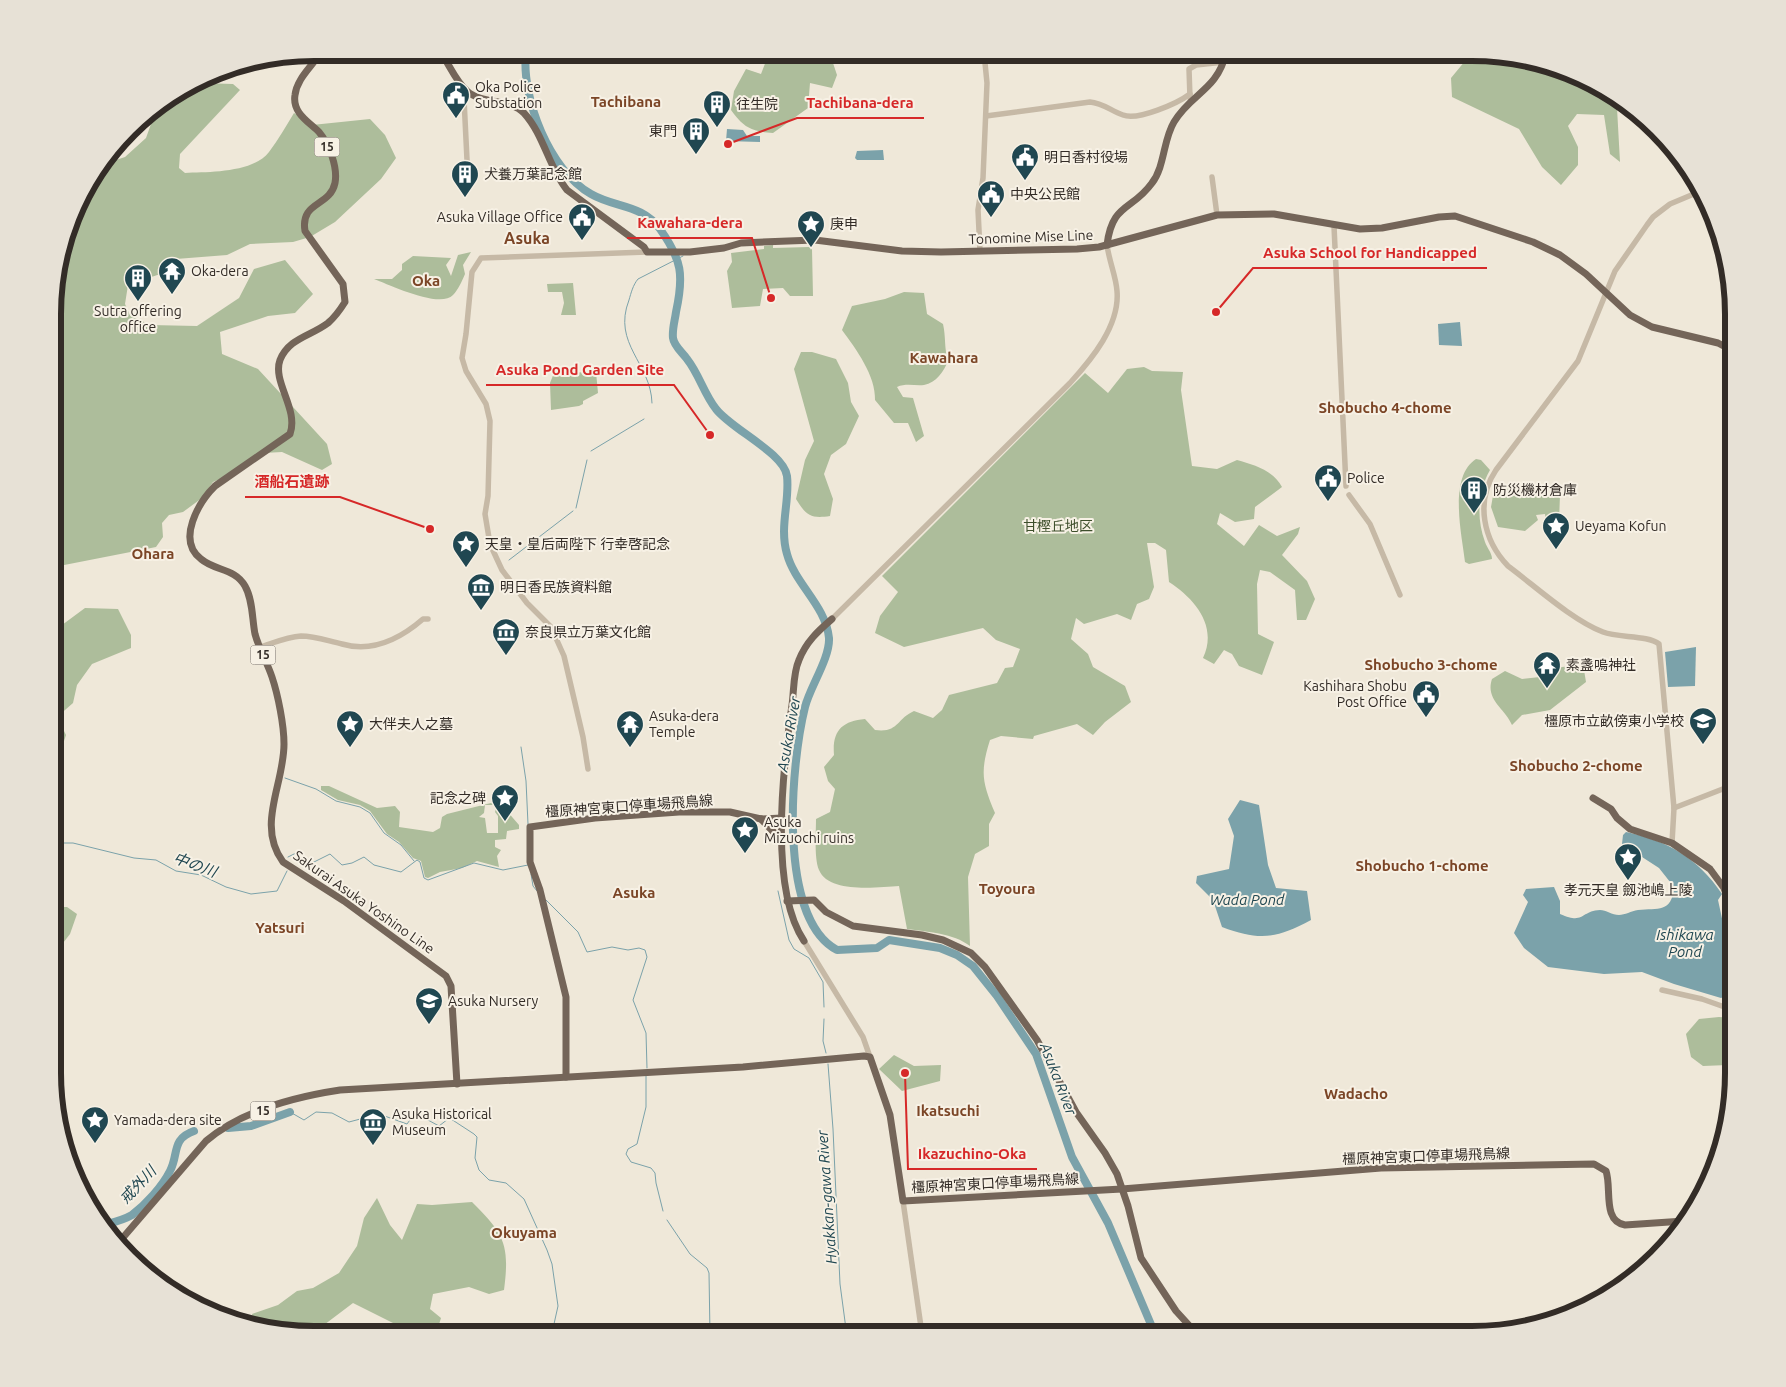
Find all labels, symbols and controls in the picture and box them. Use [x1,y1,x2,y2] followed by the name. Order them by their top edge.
[475,79,542,111] place label: Oka Police Substation
[441,80,471,119] public building icon: Oka Police Substation
[797,88,924,118] callout: Tachibana-dera
[702,89,732,128] building icon: 往生院
[591,93,661,110] district label: Tachibana
[806,94,914,111] text: Tachibana-dera
[736,96,778,112] place label: 往生院
[681,116,711,155] building icon: 東門
[649,123,677,139] place label: 東門
[314,138,340,156] road number: 15
[1010,142,1040,181] public building icon: 明日香村役場
[1044,149,1128,165] place label: 明日香村役場
[450,159,480,198] building icon: 犬養万葉記念館
[484,166,582,182] place label: 犬養万葉記念館
[976,179,1006,218] public building icon: 中央公民館
[1010,186,1080,202] place label: 中央公民館
[567,202,597,241] public building icon: Asuka Village Office
[627,208,752,238] callout: Kawahara-dera
[437,209,563,225] place label: Asuka Village Office
[796,209,826,248] place icon: 庚申
[637,214,743,231] text: Kawahara-dera
[830,216,858,232] place label: 庚申
[968,227,1094,247] street label: Tonomine Mise Line
[504,229,550,247] district label: Asuka
[1253,238,1487,268] callout: Asuka School for Handicapped
[1263,244,1477,261] text: Asuka School for Handicapped
[157,256,187,295] temple icon: Oka-dera
[123,263,153,302] building icon: Sutra offering office
[191,263,249,279] place label: Oka-dera
[412,272,440,289] district label: Oka
[94,303,182,335] place label: Sutra offering office
[910,349,978,366] district label: Kawahara
[486,355,674,385] callout: Asuka Pond Garden Site
[496,361,664,378] text: Asuka Pond Garden Site
[1318,399,1452,416] district label: Shobucho 4-chome
[1313,463,1343,502] public building icon: Police
[245,467,340,497] callout: 酒船石遺跡
[1347,470,1385,486] place label: Police
[254,473,330,490] text: 酒船石遺跡
[1459,475,1489,514] building icon: 防災機材倉庫
[1493,482,1577,498] place label: 防災機材倉庫
[1541,511,1571,550] place icon: Ueyama Kofun
[1023,518,1093,534] park label: 甘樫丘地区
[1575,518,1667,534] place label: Ueyama Kofun
[451,529,481,568] place icon: 天皇・皇后両陛下 行幸啓記念
[485,536,670,552] place label: 天皇・皇后両陛下 行幸啓記念
[132,545,174,562] district label: Ohara
[466,572,496,611] museum icon: 明日香民族資料館
[500,579,612,595] place label: 明日香民族資料館
[491,617,521,656] museum icon: 奈良県立万葉文化館
[525,624,651,640] place label: 奈良県立万葉文化館
[250,646,276,664] road number: 15
[1532,650,1562,689] temple icon: 素盞嗚神社
[1364,656,1498,673] district label: Shobucho 3-chome
[1566,657,1636,673] place label: 素盞嗚神社
[1303,678,1407,710] place label: Kashihara Shobu Post Office
[1411,679,1441,718] public building icon: Kashihara Shobu Post Office
[773,694,804,774] water label: Asuka River
[1688,706,1718,745] school or university icon: 橿原市立畝傍東小学校
[649,708,719,740] place label: Asuka-dera Temple
[335,709,365,748] place icon: 大伴夫人之墓
[615,709,645,748] temple icon: Asuka-dera Temple
[1544,713,1684,729] place label: 橿原市立畝傍東小学校
[369,716,453,732] place label: 大伴夫人之墓
[1509,757,1643,774] district label: Shobucho 2-chome
[490,783,520,822] place icon: 記念之碑
[430,790,486,806] place label: 記念之碑
[545,792,713,820] street label: 橿原神宮東口停車場飛鳥線
[764,814,854,846] place label: Asuka Mizuochi ruins
[730,815,760,854] place icon: Asuka Mizuochi ruins
[1613,842,1643,881] place icon: 孝元天皇 劔池嶋上陵
[290,847,438,957] street label: Sakurai Asuka Yoshino Line
[171,849,221,881] water label: 中の川
[1355,857,1489,874] district label: Shobucho 1-chome
[979,880,1035,897] district label: Toyoura
[1563,882,1693,898] place label: 孝元天皇 劔池嶋上陵
[612,884,656,901] district label: Asuka
[1210,891,1285,908] water label: Wada Pond
[255,919,305,936] district label: Yatsuri
[1656,926,1714,960] water label: Ishikawa Pond
[414,986,444,1025] school or university icon: Asuka Nursery
[448,993,539,1009] place label: Asuka Nursery
[1037,1039,1081,1119] water label: Asuka River
[1324,1085,1388,1102] district label: Wadacho
[250,1102,276,1120] road number: 15
[916,1102,980,1119] district label: Ikatsuchi
[80,1105,110,1144] place icon: Yamada-dera site
[392,1106,492,1138] place label: Asuka Historical Museum
[358,1107,388,1146] museum icon: Asuka Historical Museum
[114,1112,222,1128] place label: Yamada-dera site
[813,1128,840,1265] water label: Hyakkan-gawa River
[908,1139,1037,1169] callout: Ikazuchino-Oka
[918,1145,1026,1162] text: Ikazuchino-Oka
[1342,1145,1510,1167] street label: 橿原神宮東口停車場飛鳥線
[116,1161,161,1207] water label: 戒外川
[911,1171,1079,1195] street label: 橿原神宮東口停車場飛鳥線
[491,1224,557,1241] district label: Okuyama

